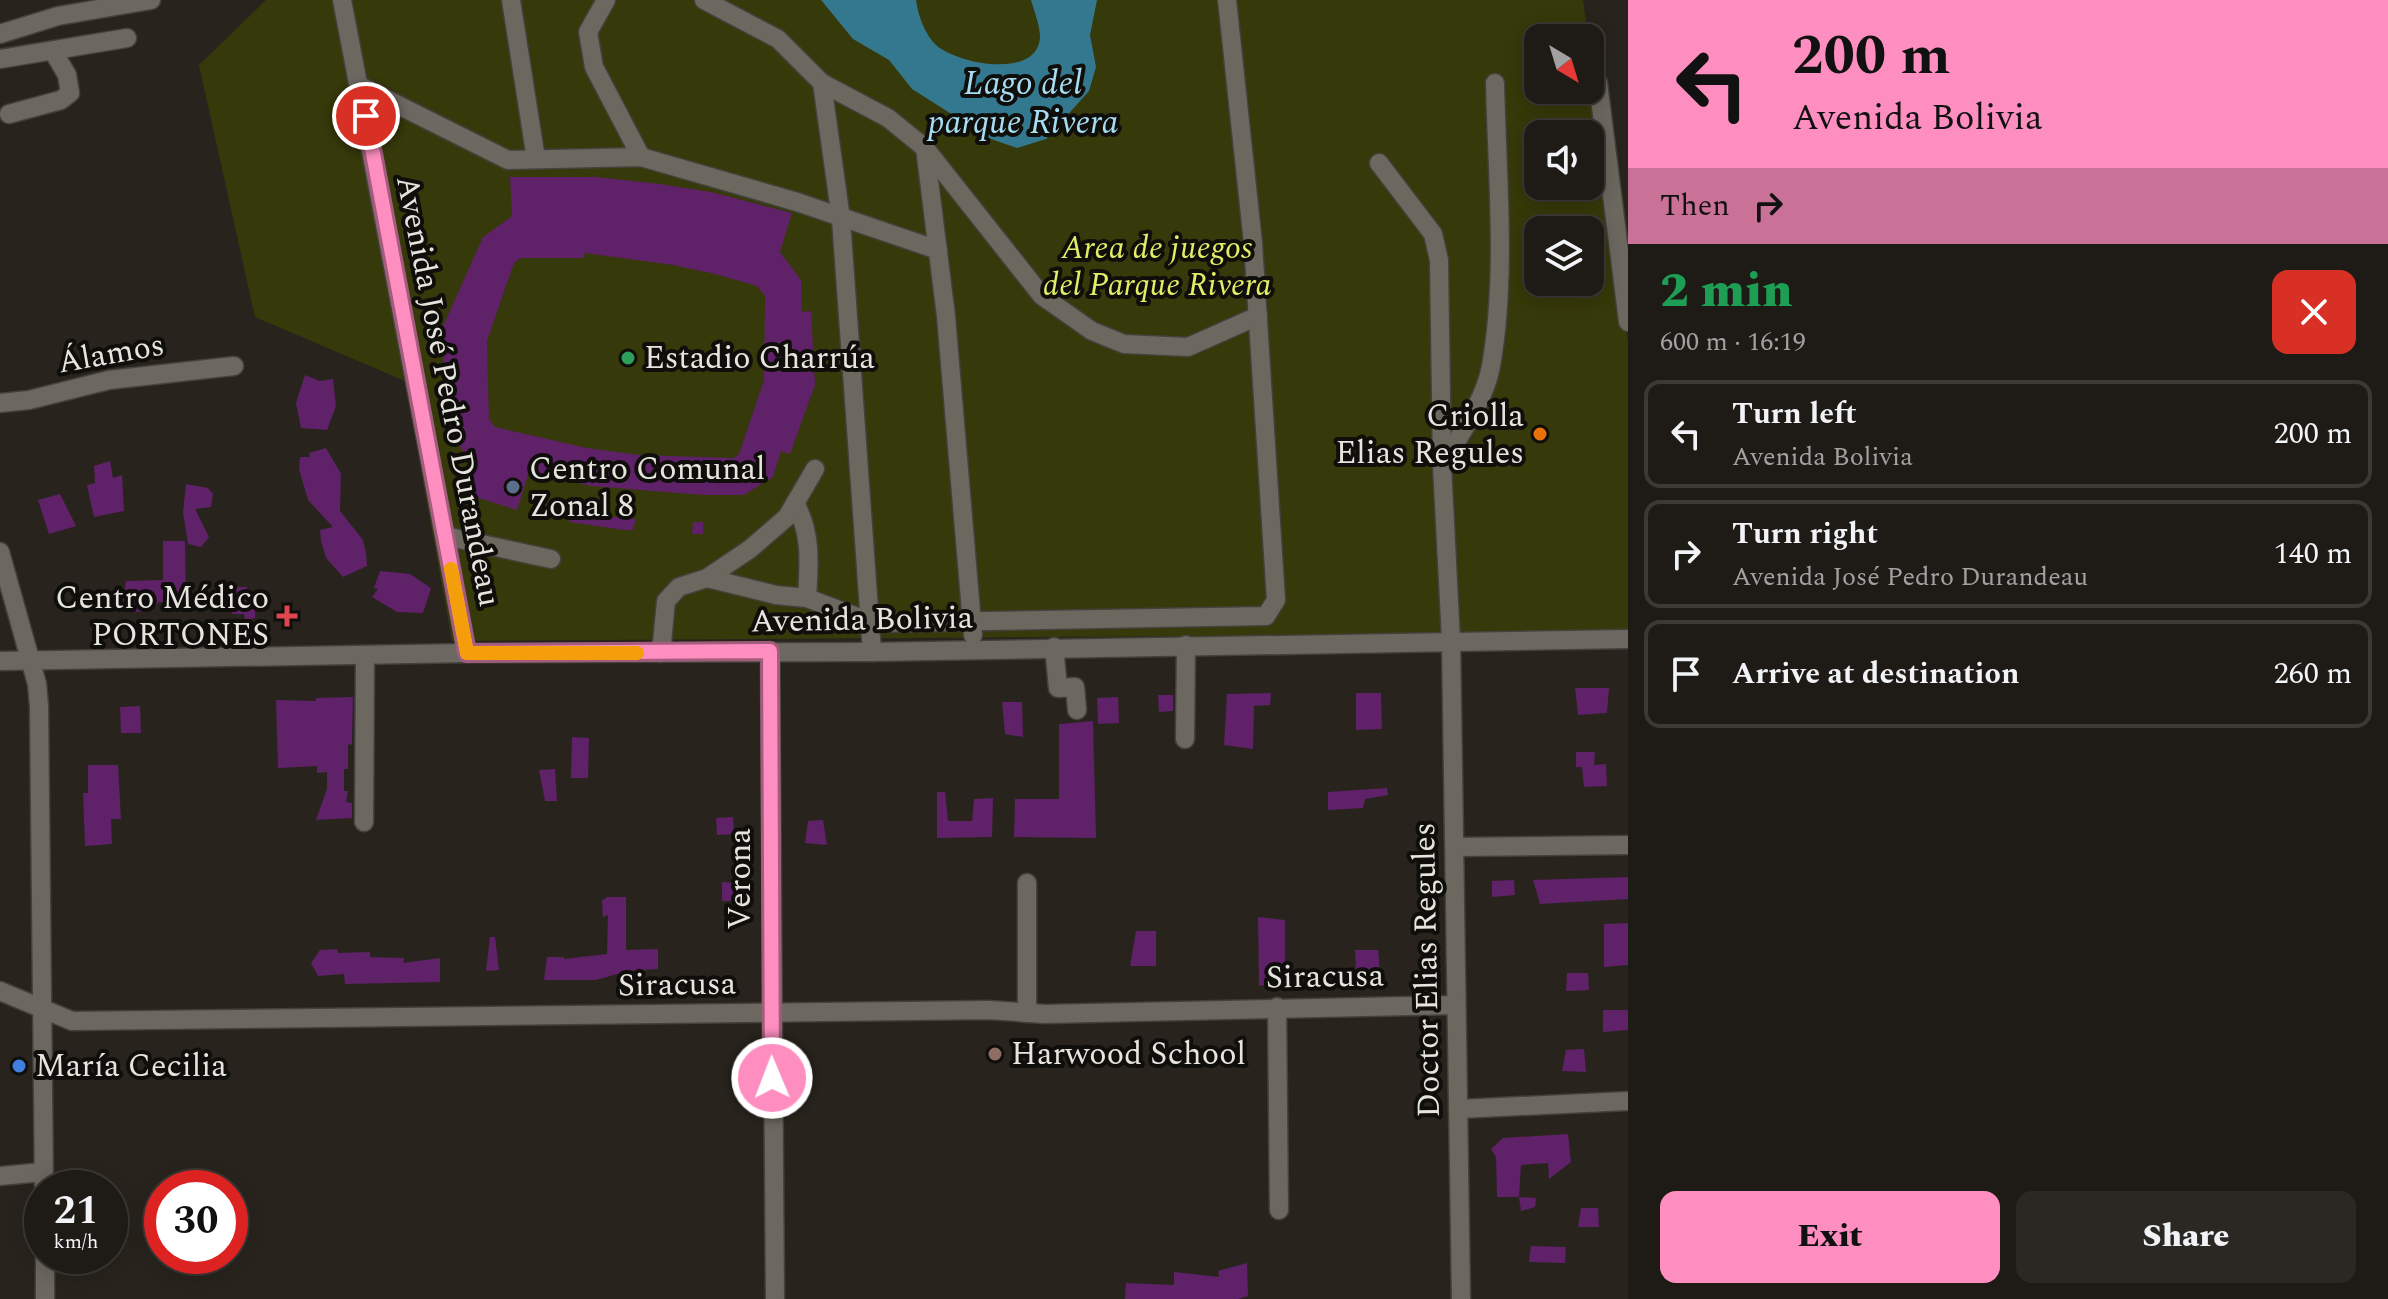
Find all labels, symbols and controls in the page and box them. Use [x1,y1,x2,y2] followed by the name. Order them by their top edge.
[1792,14,1951,99] text: 200 m
[1524,24,1604,104] north arrow
[1524,24,1604,296] map controls
[1660,32,1764,136] icon: left
[926,58,1119,149] water label: Lago del parque Rivera
[332,82,400,150] pin
[1792,91,2043,146] text: Avenida Bolivia
[344,94,388,138] icon: arrive
[1524,120,1604,200] button: sound
[382,171,514,611] street label: Avenida José Pedro Durandeau
[1660,183,1730,229] text: Then
[1746,184,1790,228] icon: right
[1524,216,1604,296] button: layers
[1042,224,1272,310] park label: Area de juegos del Parque Rivera
[1660,255,1793,328] text: 2 min
[2272,270,2356,354] button: close
[54,321,168,387] street label: Álamos
[1660,322,1806,362] text: 600 m · 16:19
[644,334,875,383] place label: Estadio Charrúa
[619,349,637,367] marker: Estadio Charrúa
[1732,391,1857,437] text: Turn left
[1335,392,1524,478] place label: Criolla Elias Regules
[2274,411,2352,457] text: 200 m
[1664,412,1708,456] icon: left
[1531,425,1549,443] marker: Criolla Elias Regules
[1732,437,1913,477] text: Avenida Bolivia
[529,445,765,531] place label: Centro Comunal Zonal 8
[504,478,522,496] marker: Centro Comunal Zonal 8
[1732,511,1878,557] text: Turn right
[2274,531,2352,577] text: 140 m
[1664,532,1708,576] icon: right
[1732,557,2088,597] text: Avenida José Pedro Durandeau
[55,574,269,660] place label: Centro Médico PORTONES
[750,594,974,646] street label: Avenida Bolivia
[276,605,298,627] marker: Centro Médico PORTONES
[1732,651,2019,697] text: Arrive at destination
[2274,651,2352,697] text: 260 m
[1664,652,1708,696] icon: arrive
[1400,822,1454,1118] street label: Doctor Elias Regules
[716,828,765,930] street label: Verona
[1265,951,1385,1003] street label: Siracusa
[617,959,737,1011] street label: Siracusa
[1011,1030,1246,1079] place label: Harwood School
[730,1036,814,1120] position arrow
[35,1042,227,1091] place label: María Cecilia
[986,1045,1004,1063] marker: Harwood School
[10,1057,28,1075] marker: María Cecilia
[144,1170,248,1274] speed limit sign: 30
[54,1181,98,1242] text: 21
[1660,1191,2000,1283] button: Exit
[2016,1191,2356,1283] button: Share
[54,1227,99,1257] text: km/h

